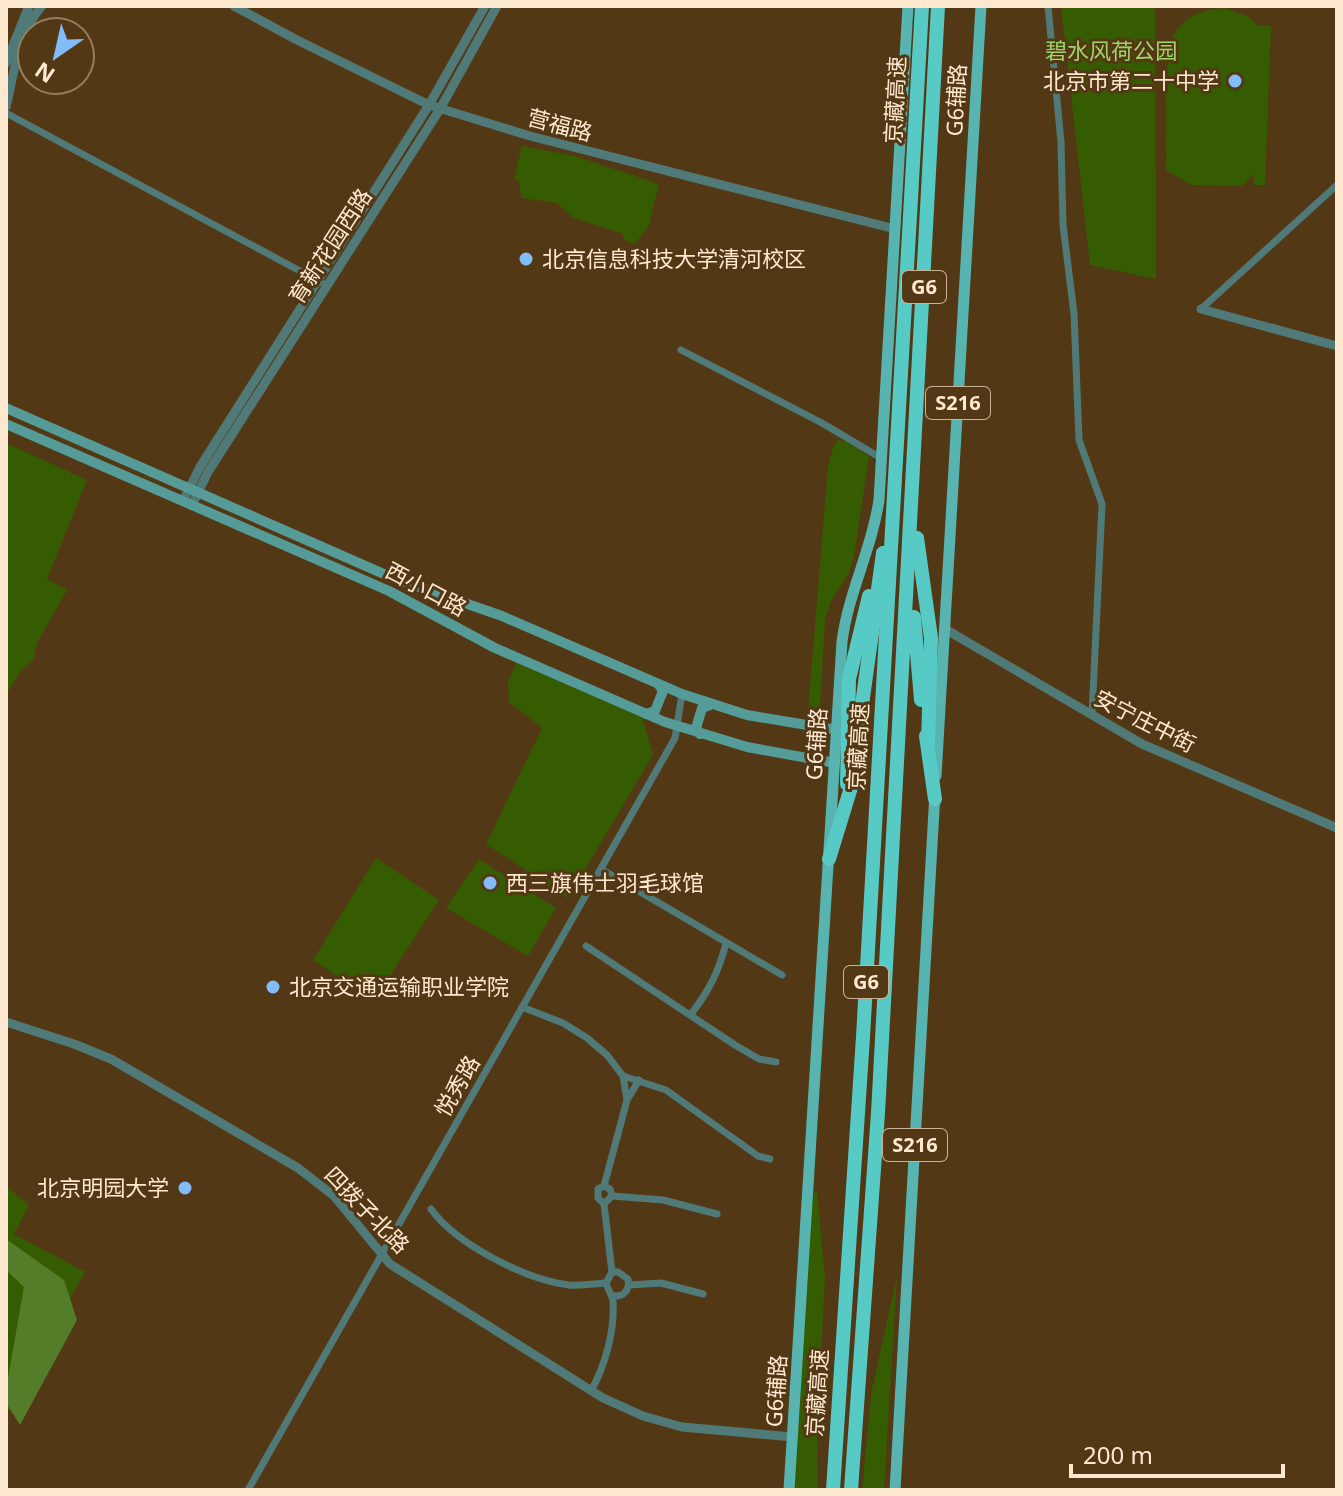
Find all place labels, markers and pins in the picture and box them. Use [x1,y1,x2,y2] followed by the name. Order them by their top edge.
[1043,65,1219,95] place label: 北京市第二十中学
[1226,72,1244,90] marker: 北京市第二十中学
[542,243,806,273] place label: 北京信息科技大学清河校区
[517,250,535,268] marker: 北京信息科技大学清河校区
[506,867,704,897] place label: 西三旗伟士羽毛球馆
[481,874,499,892] marker: 西三旗伟士羽毛球馆
[289,971,509,1001] place label: 北京交通运输职业学院
[264,978,282,996] marker: 北京交通运输职业学院
[37,1172,169,1202] place label: 北京明园大学
[176,1179,194,1197] marker: 北京明园大学

